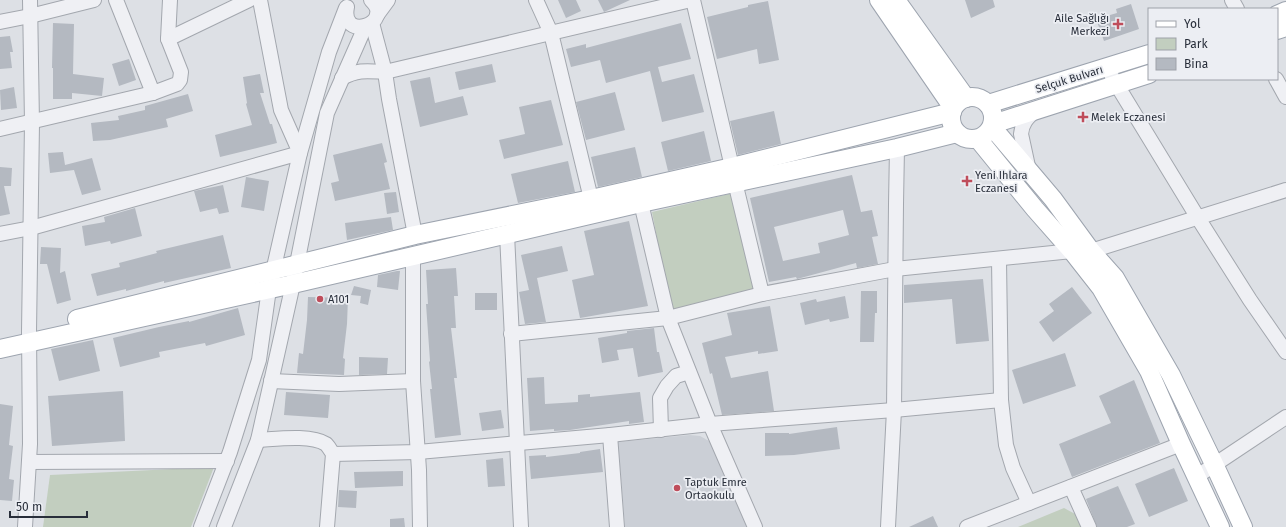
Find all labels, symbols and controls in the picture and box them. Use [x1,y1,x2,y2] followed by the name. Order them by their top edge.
[1148,8,1278,80] legend
[1055,12,1109,38] place label: Aile Sağlığı Merkezi
[1184,17,1201,31] text: Yol
[1112,18,1124,30] marker: Aile Sağlığı Merkezi
[1184,37,1208,51] text: Park
[1184,57,1208,71] text: Bina
[1034,63,1105,96] street label: Selçuk Bulvarı
[1091,111,1166,124] place label: Melek Eczanesi
[1078,112,1088,122] marker: Melek Eczanesi
[975,169,1028,195] place label: Yeni Ihlara Eczanesi
[962,176,972,186] marker: Yeni Ihlara Eczanesi
[328,293,349,306] place label: A101
[315,294,325,304] marker: A101
[685,476,747,502] place label: Taptuk Emre Ortaokulu
[672,483,682,493] marker: Taptuk Emre Ortaokulu
[10,493,87,519] scale bar
[16,500,42,514] text: 50 m

